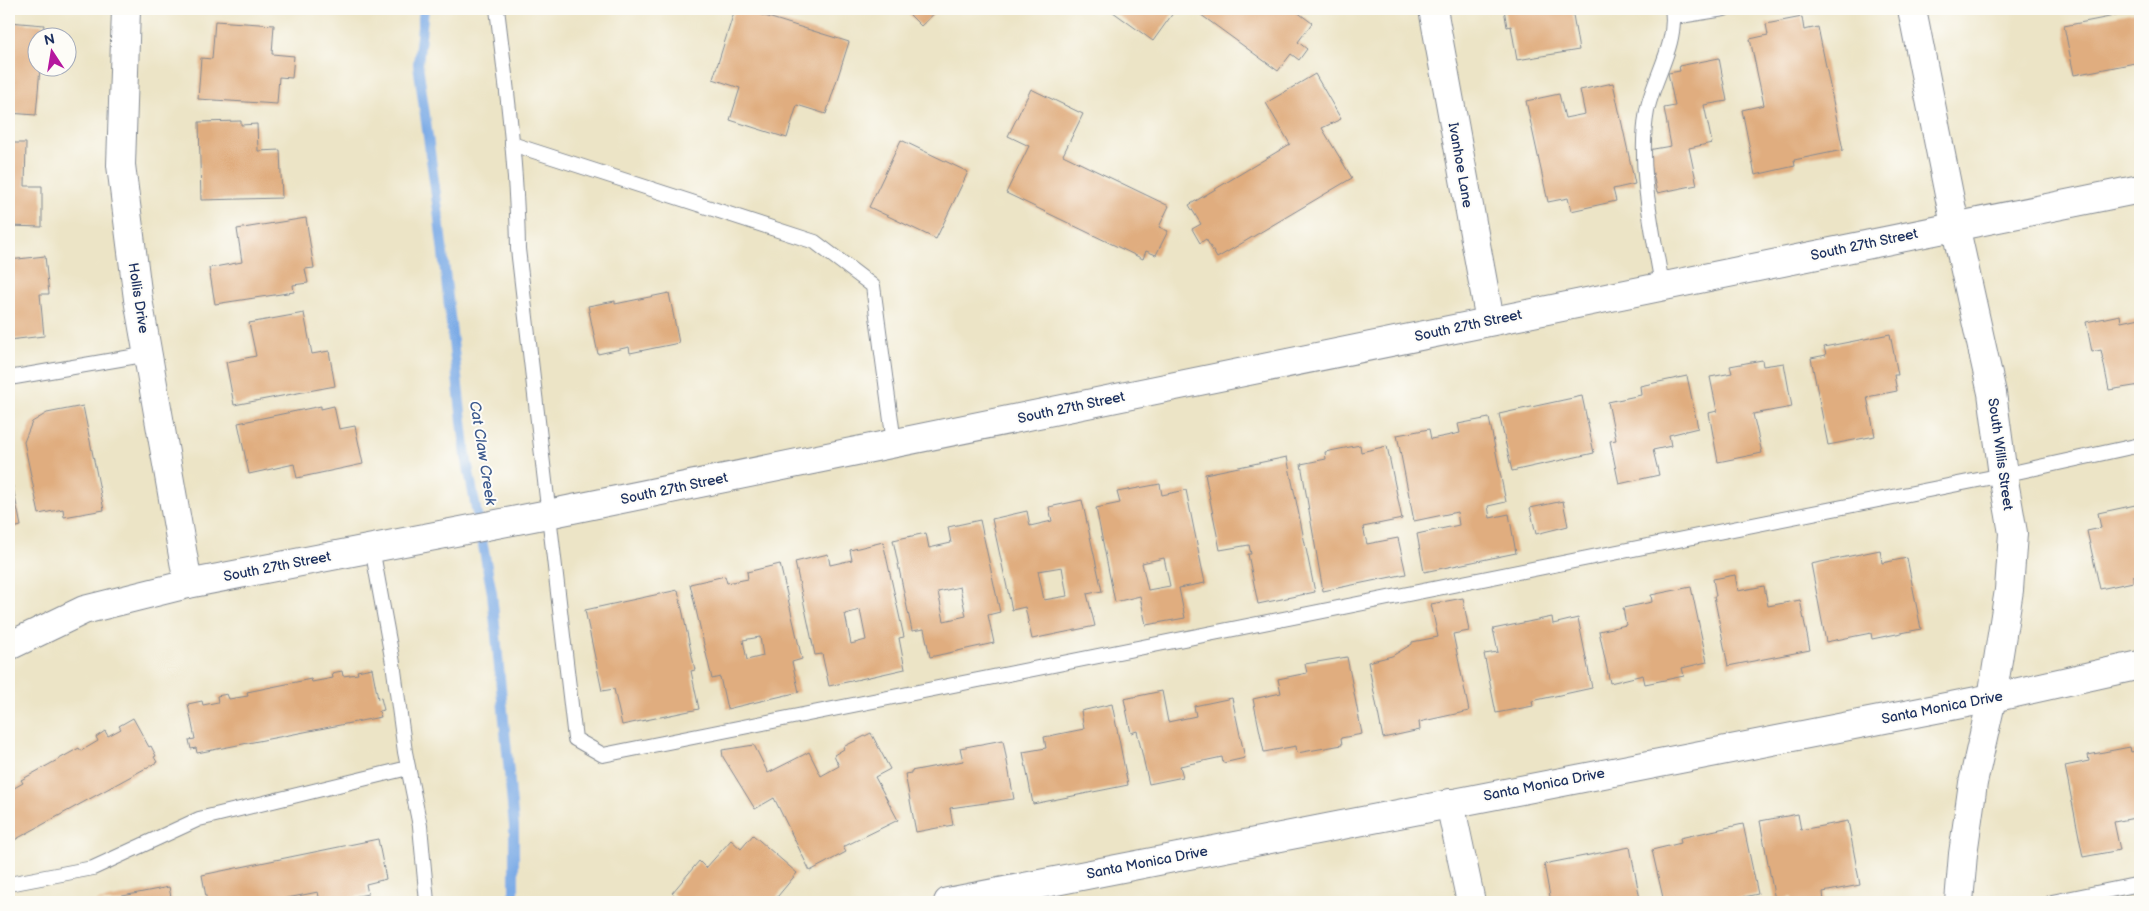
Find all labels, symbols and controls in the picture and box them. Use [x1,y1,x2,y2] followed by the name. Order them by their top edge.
[28,28,78,78] north arrow
[42,30,56,49] text: N
[1445,121,1476,209] street label: Ivanhoe Lane
[1809,225,1920,264] street label: South 27th Street
[125,262,152,335] street label: Hollis Drive
[1413,306,1524,345] street label: South 27th Street
[1016,388,1127,427] street label: South 27th Street
[1984,397,2017,512] street label: South Willis Street
[465,400,500,507] water label: Cat Claw Creek
[619,469,730,508] street label: South 27th Street
[222,548,333,585] street label: South 27th Street
[1880,687,2004,728] street label: Santa Monica Drive
[1482,764,1606,805] street label: Santa Monica Drive
[1085,842,1209,883] street label: Santa Monica Drive

